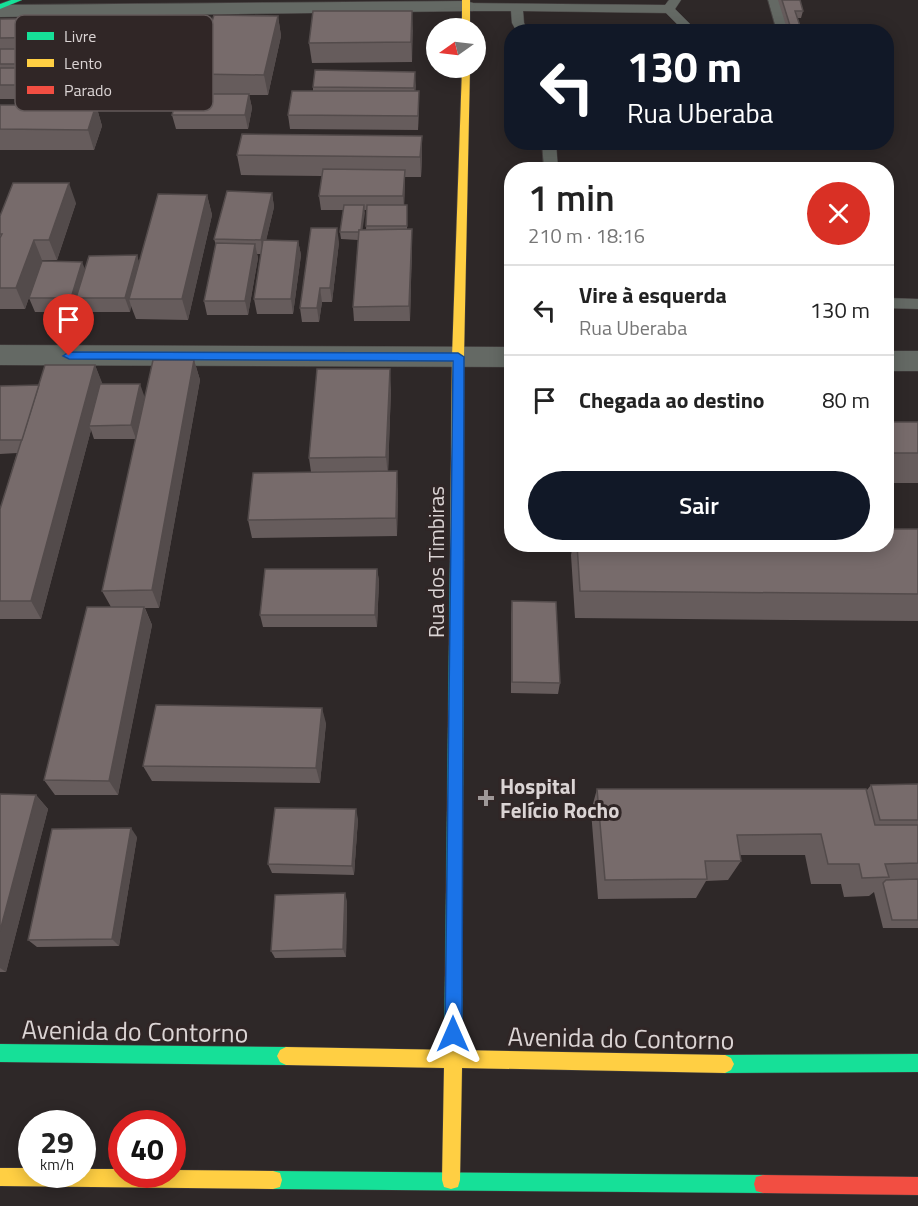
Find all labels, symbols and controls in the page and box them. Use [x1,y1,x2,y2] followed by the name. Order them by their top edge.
[15,15,213,111] legend
[426,18,486,78] north arrow
[426,18,486,78] map controls
[64,24,96,48] text: Livre
[627,34,742,98] text: 130 m
[528,48,606,126] icon: left
[64,51,102,75] text: Lento
[64,78,112,102] text: Parado
[627,92,773,133] text: Rua Uberaba
[528,170,615,225] text: 1 min
[807,182,870,245] button: close
[528,220,645,251] text: 210 m · 18:16
[579,278,727,312] text: Vire à esquerda
[810,293,870,327] text: 130 m
[43,294,94,356] pin
[528,294,561,327] icon: left
[52,303,85,336] icon: arrive
[579,312,687,343] text: Rua Uberaba
[579,383,765,417] text: Chegada ao destino
[822,383,870,417] text: 80 m
[528,384,561,417] icon: arrive
[528,471,870,540] button: Sair
[420,486,452,638] street label: Rua dos Timbiras
[500,770,619,826] place label: Hospital Felício Rocho
[477,789,495,807] marker: Hospital Felício Rocho
[421,1002,485,1066] position arrow
[21,1010,249,1052] street label: Avenida do Contorno
[507,1017,735,1059] street label: Avenida do Contorno
[108,1110,186,1188] speed limit sign: 40
[40,1119,74,1165] text: 29
[40,1153,74,1176] text: km/h

